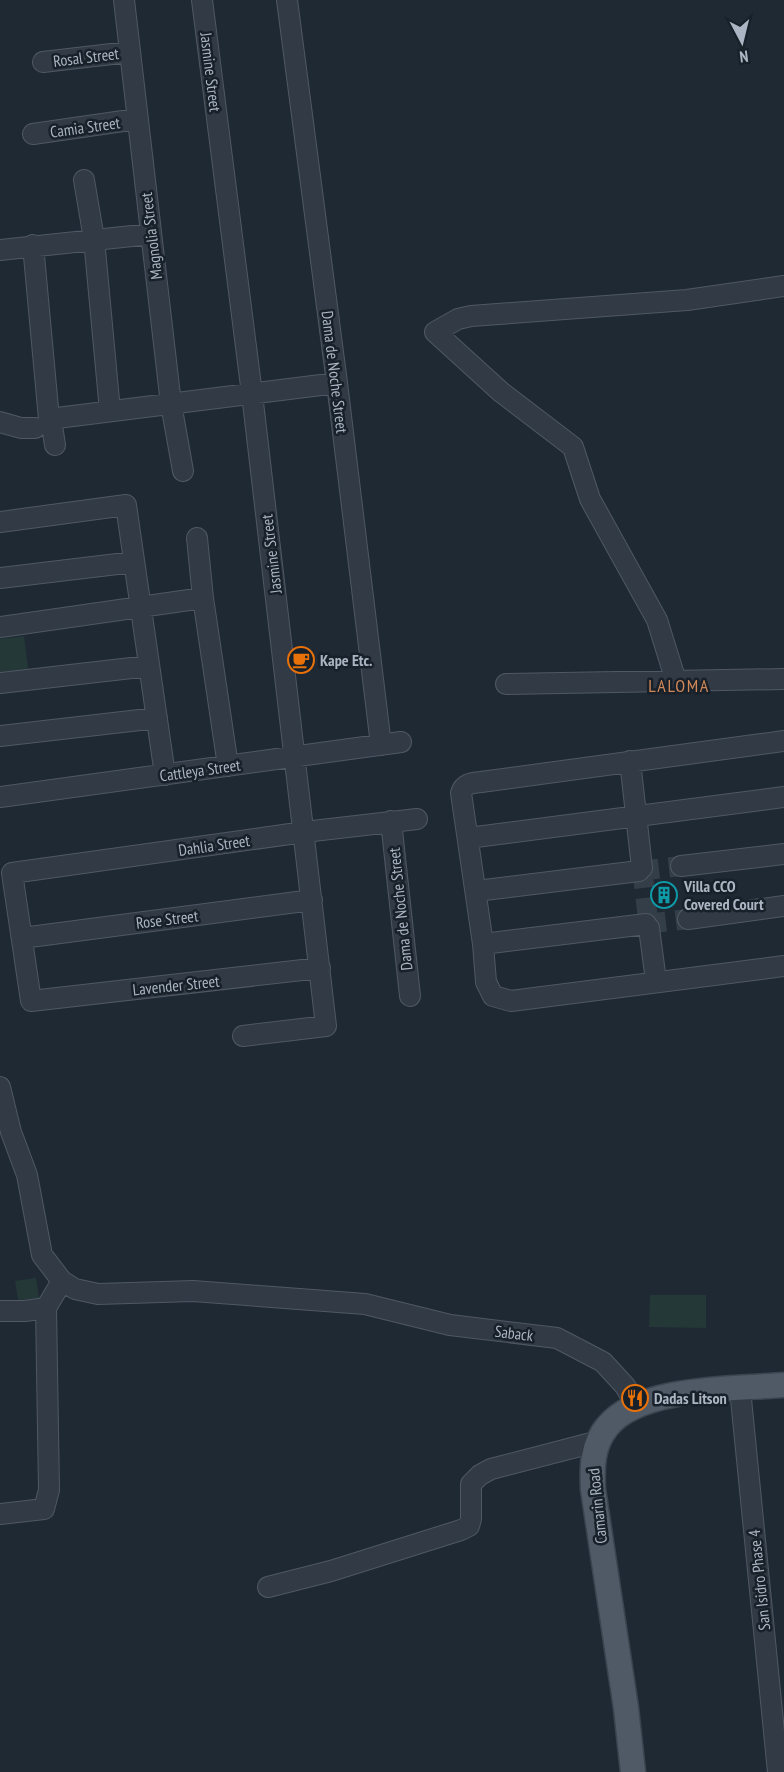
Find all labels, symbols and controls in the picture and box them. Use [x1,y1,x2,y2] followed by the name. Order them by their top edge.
[712,12,772,72] north arrow
[196,30,226,113] street label: Jasmine Street
[52,43,121,71] street label: Rosal Street
[738,46,749,67] text: N
[49,112,122,142] street label: Camia Street
[136,191,166,281] street label: Magnolia Street
[318,310,353,435] street label: Dama de Noche Street
[256,513,286,596] street label: Jasmine Street
[286,645,316,675] cafe icon: Kape Etc.
[320,650,373,670] place label: Kape Etc.
[648,674,710,697] district label: LALOMA
[158,754,242,786] street label: Cattleya Street
[177,830,252,860] street label: Dahlia Street
[384,846,416,971] street label: Dama de Noche Street
[683,876,764,914] place label: Villa CCO Covered Court
[649,880,679,910] building icon: Villa CCO Covered Court
[135,905,200,933] street label: Rose Street
[132,970,221,999] street label: Lavender Street
[494,1321,535,1345] street label: Saback
[620,1383,650,1413] restaurant icon: Dadas Litson
[654,1388,727,1408] place label: Dadas Litson
[583,1467,611,1545] street label: Camarin Road
[744,1529,774,1631] street label: San Isidro Phase 4

